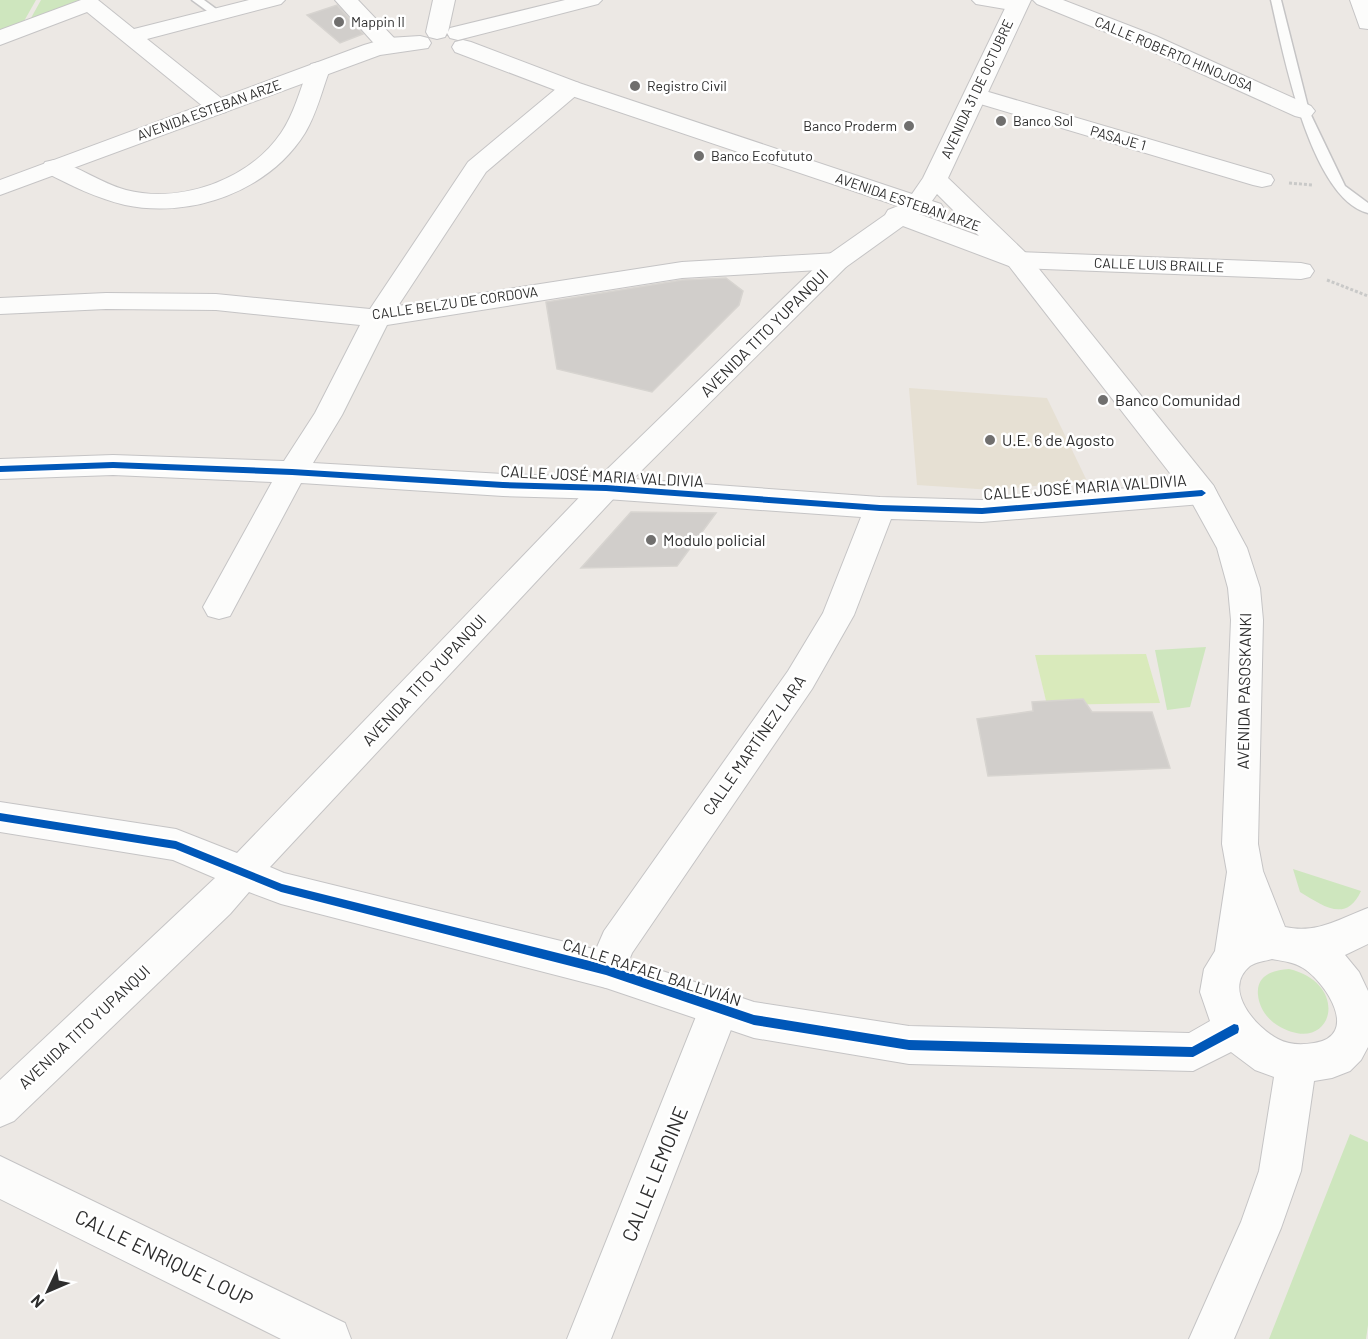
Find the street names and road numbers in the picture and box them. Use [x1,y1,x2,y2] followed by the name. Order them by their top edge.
[1092,12,1256,95] street label: CALLE ROBERTO HINOJOSA
[937,16,1016,161] street label: AVENIDA 31 DE OCTUBRE
[134,75,283,144] street label: AVENIDA ESTEBAN ARZE
[1088,121,1148,154] street label: PASAJE 1
[833,169,983,234] street label: AVENIDA ESTEBAN ARZE
[1094,254,1224,275] street label: CALLE LUIS BRAILLE
[696,265,831,400] street label: AVENIDA TITO YUPANQUI
[371,282,539,323] street label: CALLE BELZU DE CORDOVA
[500,461,705,490] street label: CALLE JOSÉ MARIA VALDIVIA
[983,470,1188,503] street label: CALLE JOSÉ MARIA VALDIVIA
[358,610,489,749] street label: AVENIDA TITO YUPANQUI
[1233,612,1254,770] street label: AVENIDA PASOSKANKI
[698,671,809,818] street label: CALLE MARTÍNEZ LARA
[561,934,744,1009] street label: CALLE RAFAEL BALLIVIÁN
[14,961,153,1092] street label: AVENIDA TITO YUPANQUI
[616,1102,692,1245] street label: CALLE LEMOINE
[71,1204,258,1311] street label: CALLE ENRIQUE LOUP

